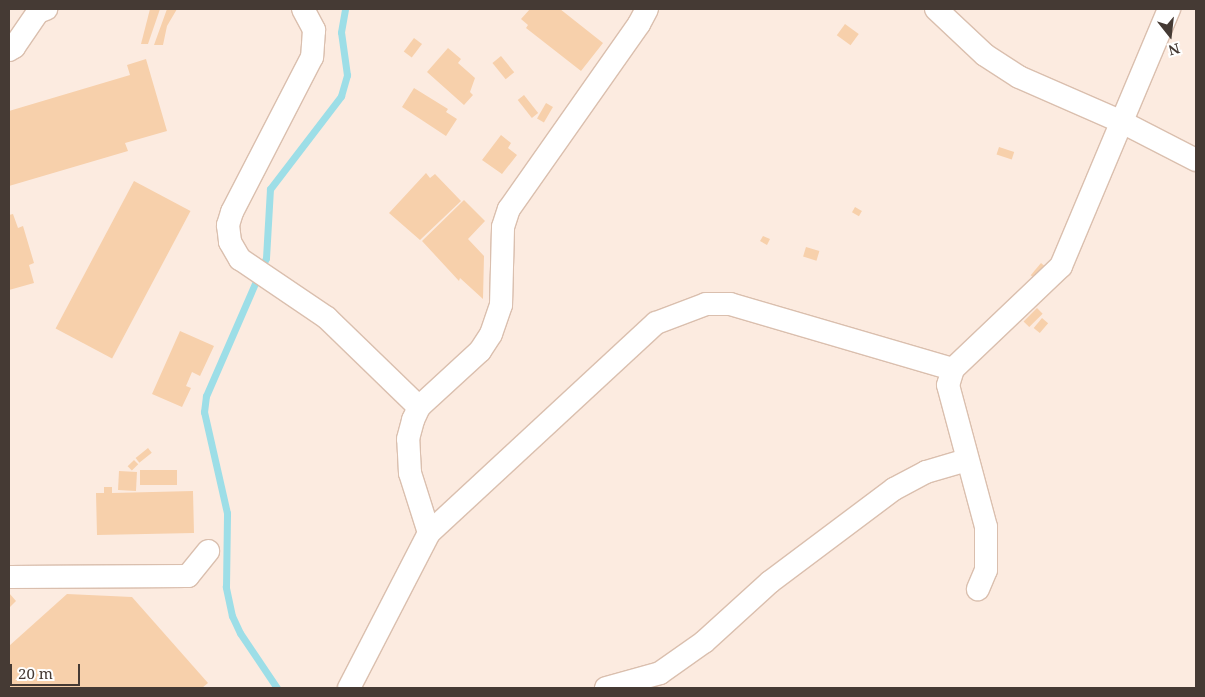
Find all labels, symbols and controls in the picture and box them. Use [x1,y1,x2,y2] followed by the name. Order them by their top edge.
[1145,10,1195,60] north arrow
[1166,39,1182,61] text: N
[12,654,82,686] scale bar
[18,663,53,683] text: 20 m

